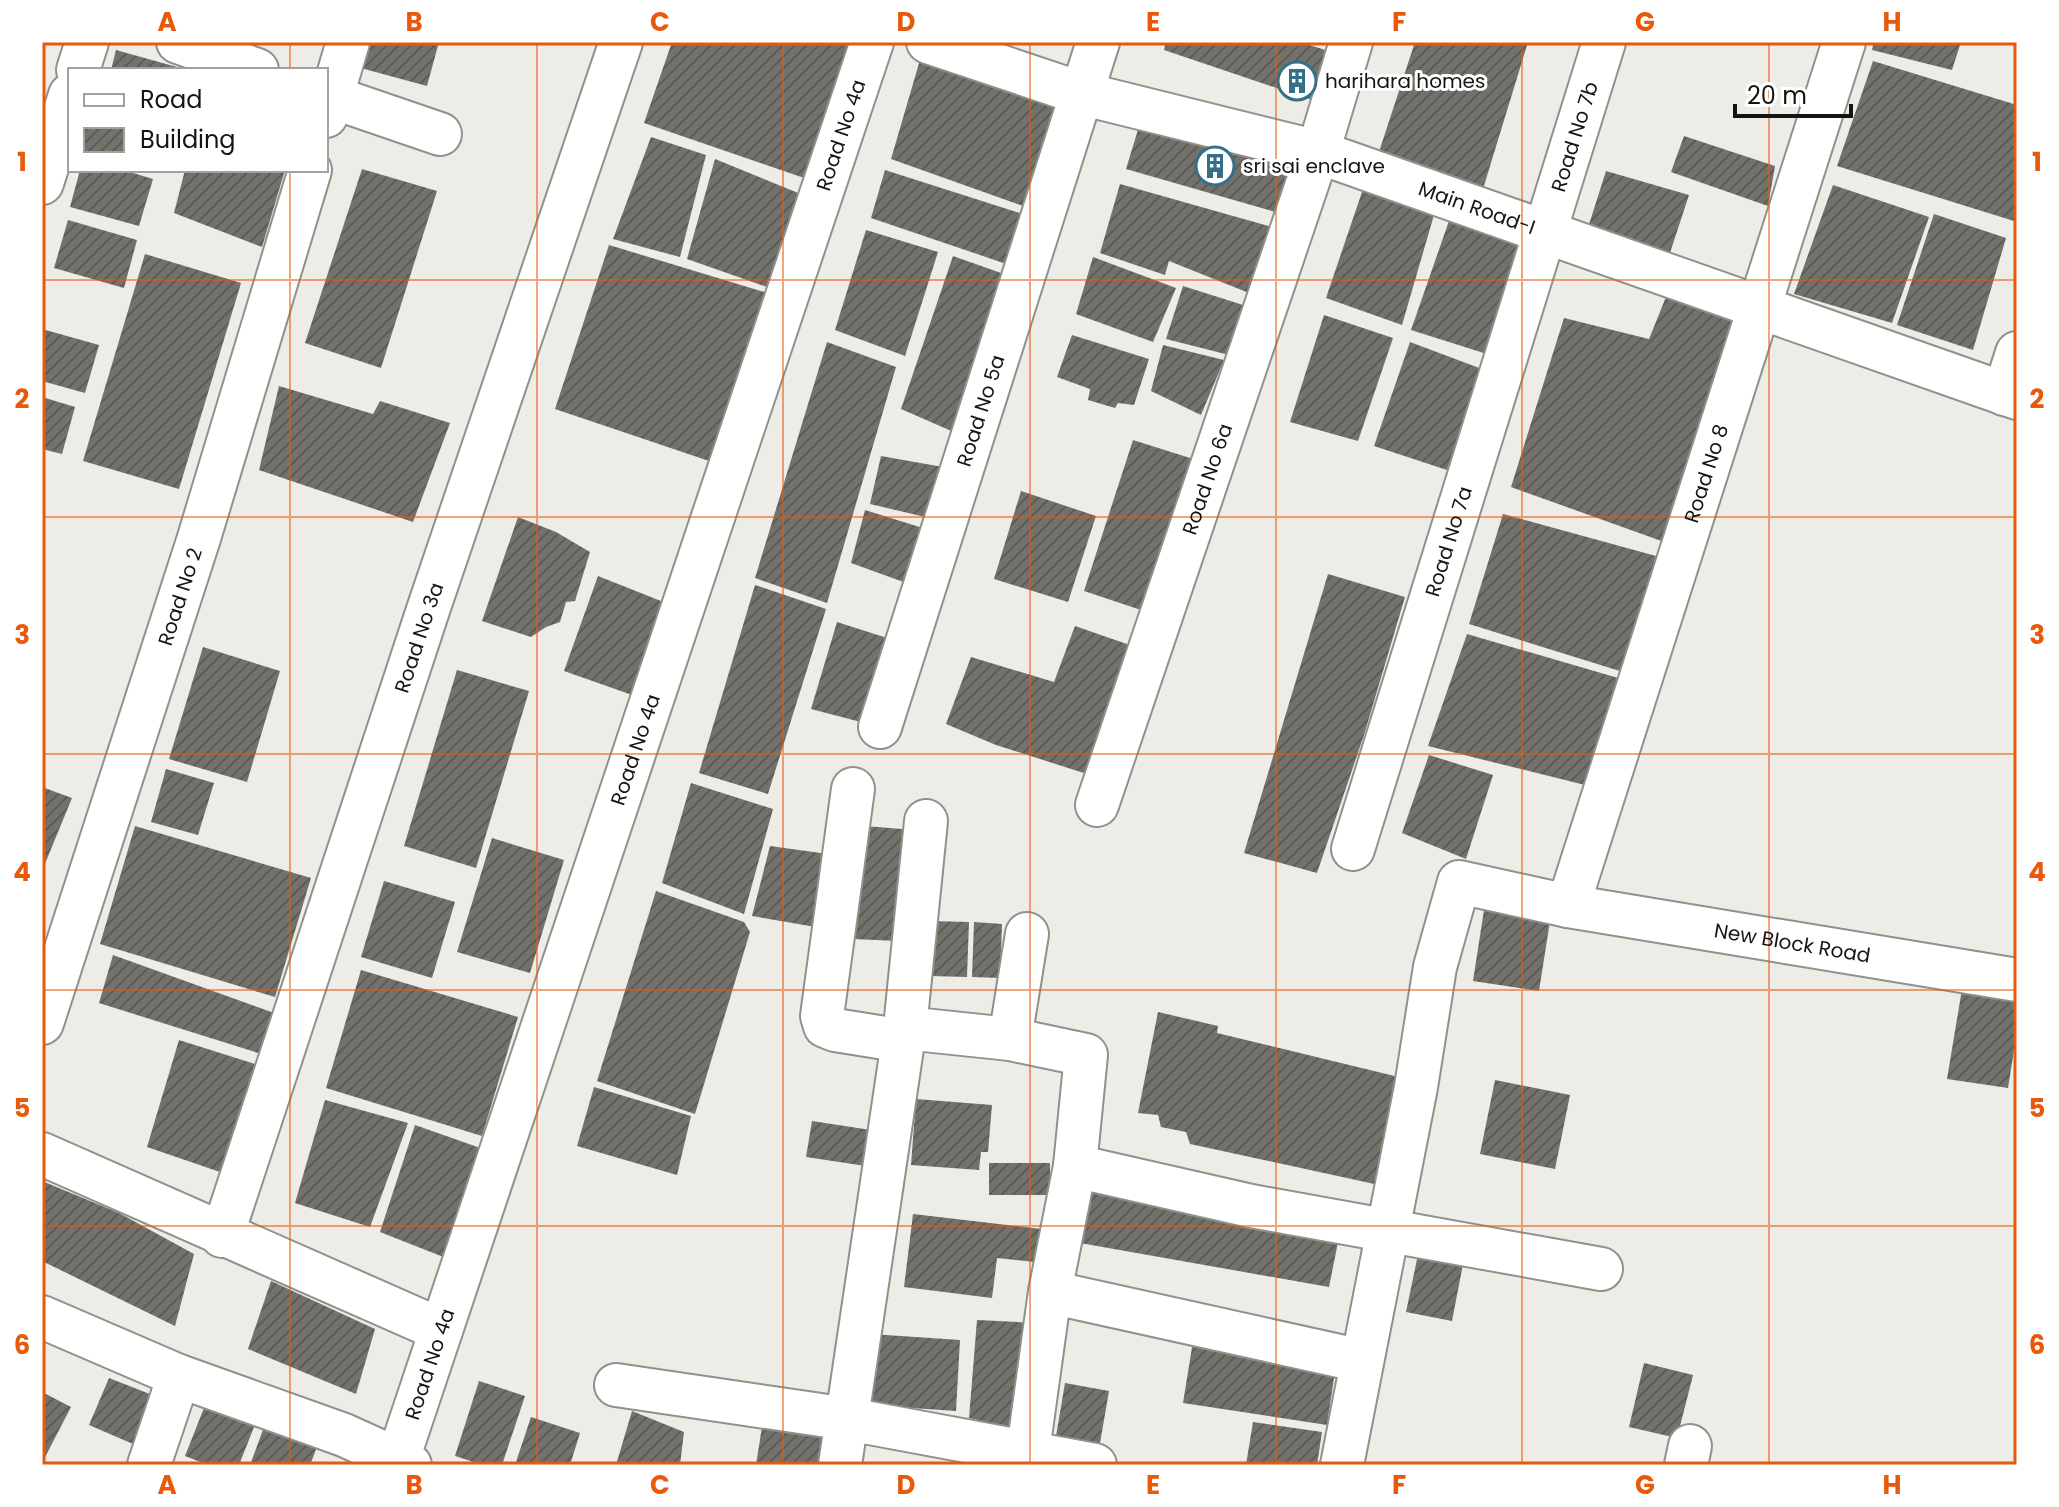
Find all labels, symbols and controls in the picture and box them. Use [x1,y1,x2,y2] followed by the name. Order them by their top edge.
[157,4,177,40] text: A
[405,4,423,40] text: B
[650,4,670,40] text: C
[897,4,916,40] text: D
[1146,4,1160,40] text: E
[1392,4,1406,40] text: F
[1635,4,1655,40] text: G
[1882,4,1902,40] text: H
[1276,60,1318,102] building icon: harihara homes
[1325,67,1485,95] place label: harihara homes
[68,68,328,172] legend
[1735,68,1851,118] scale bar
[809,76,872,194] street label: Road No 4a
[1544,78,1605,195] street label: Road No 7b
[1747,79,1807,112] text: 20 m
[140,83,202,116] text: Road
[140,123,236,156] text: Building
[17,144,27,180] text: 1
[2032,144,2042,180] text: 1
[1194,145,1236,187] building icon: sri sai enclave
[1243,152,1385,180] place label: sri sai enclave
[1415,174,1539,241] street label: Main Road-I
[950,351,1012,470] street label: Road No 5a
[15,381,30,417] text: 2
[2030,381,2045,417] text: 2
[1175,420,1239,539] street label: Road No 6a
[1677,421,1735,526] street label: Road No 8
[1418,483,1479,600] street label: Road No 7a
[151,544,209,649] street label: Road No 2
[388,579,450,697] street label: Road No 3a
[14,617,30,653] text: 3
[2029,617,2045,653] text: 3
[604,690,667,809] street label: Road No 4a
[13,854,31,890] text: 4
[2028,854,2046,890] text: 4
[1712,916,1873,970] street label: New Block Road
[14,1090,30,1126] text: 5
[2029,1090,2045,1126] text: 5
[398,1305,461,1423] street label: Road No 4a
[14,1327,30,1363] text: 6
[2029,1327,2045,1363] text: 6
[157,1467,177,1503] text: A
[405,1467,423,1503] text: B
[650,1467,670,1503] text: C
[897,1467,916,1503] text: D
[1146,1467,1160,1503] text: E
[1392,1467,1406,1503] text: F
[1635,1467,1655,1503] text: G
[1882,1467,1902,1503] text: H

